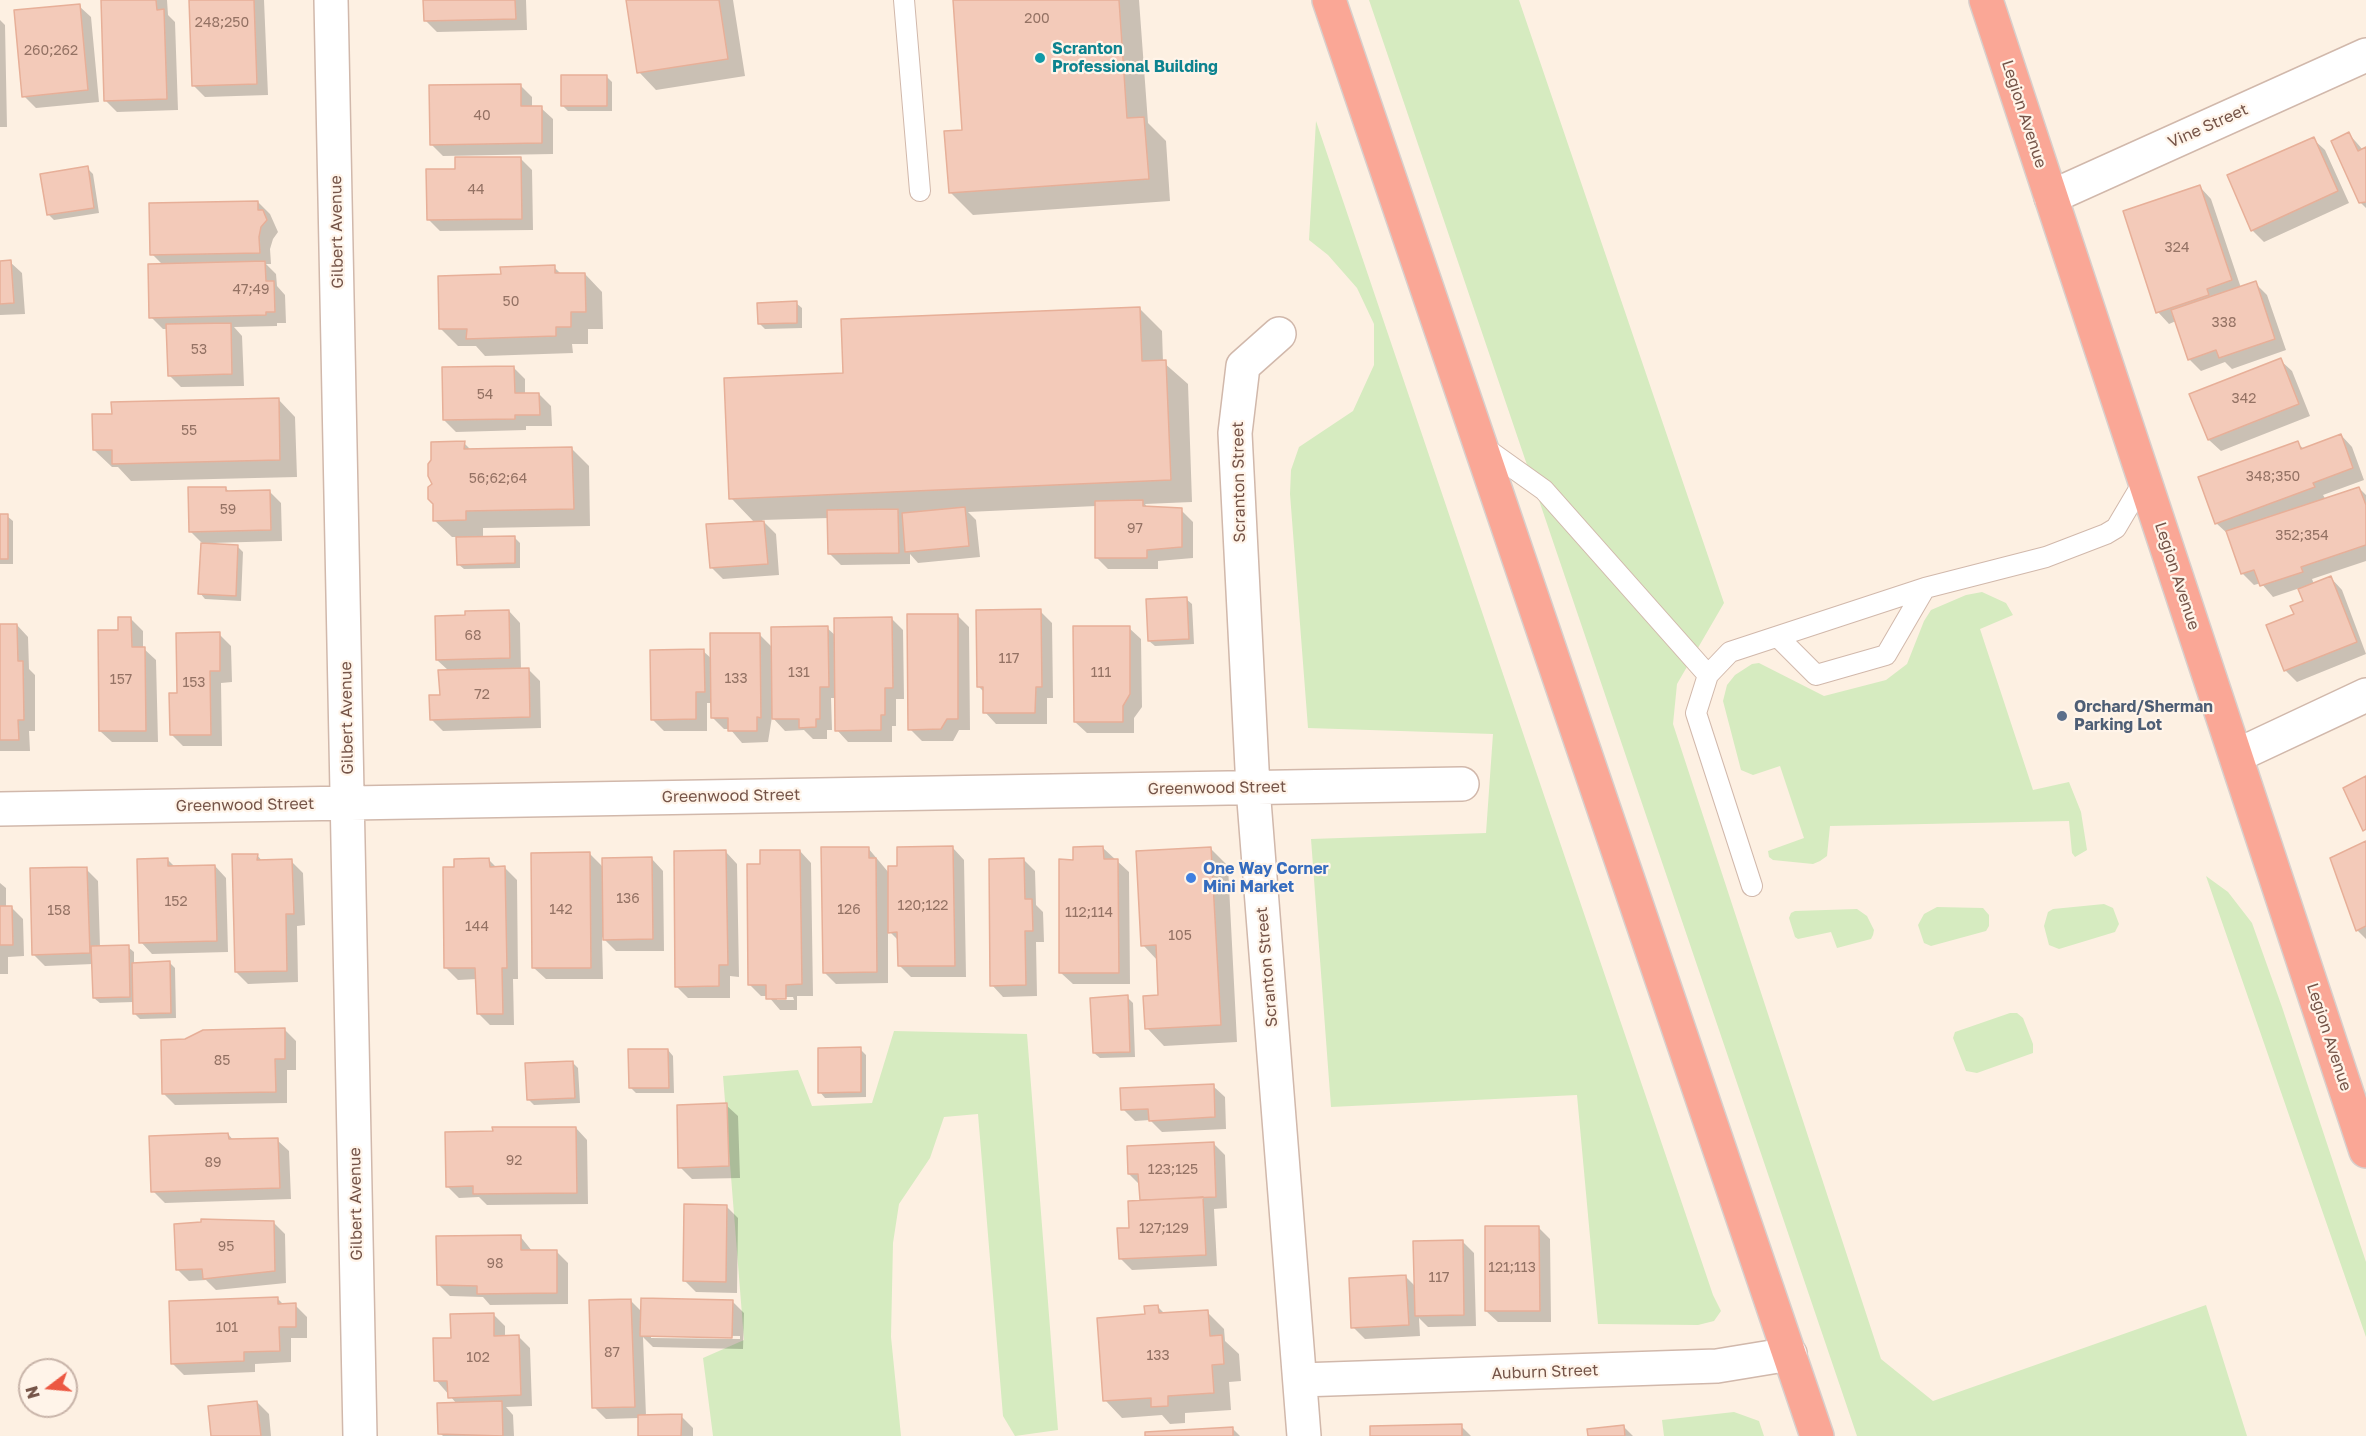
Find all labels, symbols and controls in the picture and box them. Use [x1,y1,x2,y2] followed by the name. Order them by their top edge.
[1024,11,1050,27] house number: 200
[195,15,249,31] house number: 248;250
[1052,39,1218,77] place label: Scranton Professional Building
[24,43,78,59] house number: 260;262
[1033,51,1047,65] marker: Scranton Professional Building
[1998,58,2050,170] street label: Legion Avenue
[2165,100,2251,152] street label: Vine Street
[473,108,491,124] house number: 40
[326,175,348,289] street label: Gilbert Avenue
[467,182,485,198] house number: 44
[2165,240,2189,256] house number: 324
[232,282,270,298] house number: 47;49
[503,294,519,310] house number: 50
[2212,315,2236,331] house number: 338
[191,342,207,358] house number: 53
[477,387,493,403] house number: 54
[2232,391,2256,407] house number: 342
[1228,421,1250,543] street label: Scranton Street
[181,423,197,439] house number: 55
[2246,469,2300,485] house number: 348;350
[469,471,527,487] house number: 56;62;64
[220,502,236,518] house number: 59
[2151,520,2203,632] street label: Legion Avenue
[1127,521,1143,537] house number: 97
[2275,528,2329,544] house number: 352;354
[464,628,482,644] house number: 68
[999,651,1019,667] house number: 117
[336,661,358,775] street label: Gilbert Avenue
[788,665,810,681] house number: 131
[1091,665,1111,681] house number: 111
[724,671,748,687] house number: 133
[110,672,132,688] house number: 157
[182,675,206,691] house number: 153
[474,687,490,703] house number: 72
[2074,697,2213,735] place label: Orchard/Sherman Parking Lot
[2055,709,2069,723] marker: Orchard/Sherman Parking Lot
[1147,777,1287,799] street label: Greenwood Street
[661,785,801,807] street label: Greenwood Street
[175,794,315,816] street label: Greenwood Street
[1203,859,1329,897] place label: One Way Corner Mini Market
[1184,871,1198,885] marker: One Way Corner Mini Market
[616,891,640,907] house number: 136
[164,894,188,910] house number: 152
[898,898,948,914] house number: 120;122
[549,902,573,918] house number: 142
[837,902,861,918] house number: 126
[47,903,71,919] house number: 158
[1065,905,1113,921] house number: 112;114
[1252,906,1282,1028] street label: Scranton Street
[465,919,489,935] house number: 144
[1168,928,1192,944] house number: 105
[2303,981,2355,1093] street label: Legion Avenue
[214,1053,230,1069] house number: 85
[345,1147,367,1261] street label: Gilbert Avenue
[506,1153,522,1169] house number: 92
[204,1155,222,1171] house number: 89
[1148,1162,1198,1178] house number: 123;125
[1139,1221,1189,1237] house number: 127;129
[218,1239,234,1255] house number: 95
[486,1256,504,1272] house number: 98
[1488,1260,1536,1276] house number: 121;113
[1429,1270,1449,1286] house number: 117
[216,1320,238,1336] house number: 101
[604,1345,620,1361] house number: 87
[1146,1348,1170,1364] house number: 133
[466,1350,490,1366] house number: 102
[18,1358,78,1418] north arrow
[1491,1361,1599,1383] street label: Auburn Street
[21,1384,44,1401] text: N

